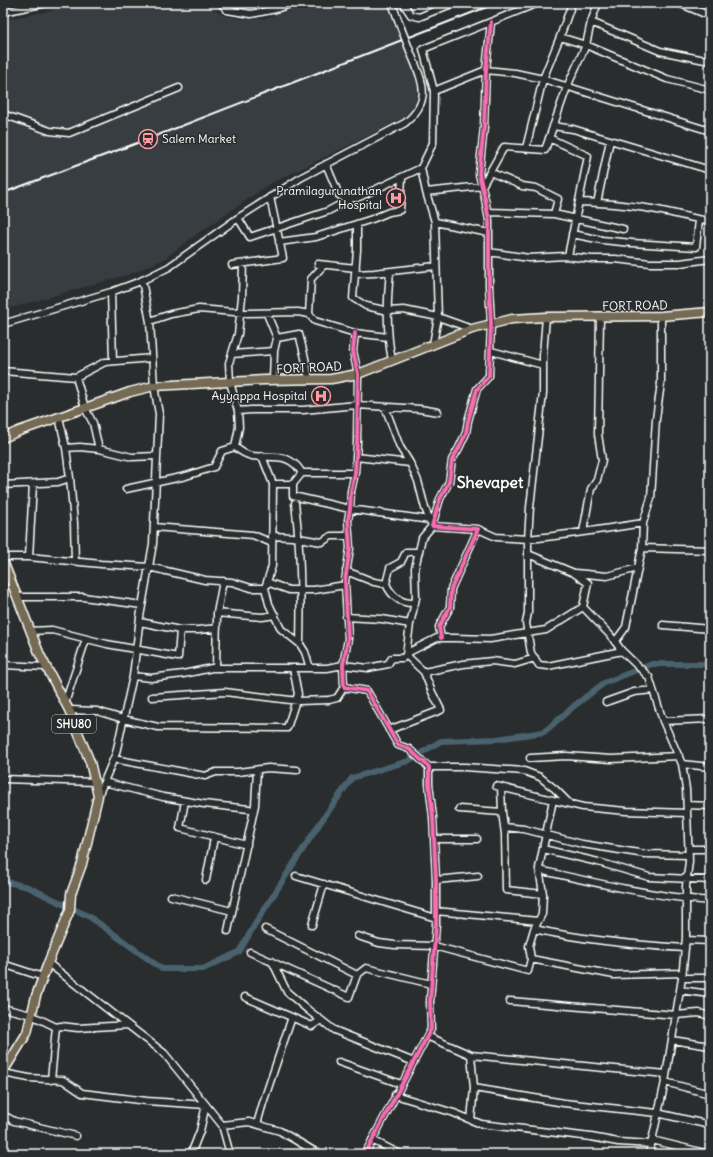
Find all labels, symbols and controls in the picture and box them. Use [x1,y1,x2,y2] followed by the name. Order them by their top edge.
[137,128,159,150] station icon: Salem Market
[162,131,236,146] place label: Salem Market
[276,183,382,212] place label: Pramilagurunathan Hospital
[385,187,407,209] hospital icon: Pramilagurunathan Hospital
[602,297,668,314] street label: FORT ROAD
[276,358,342,377] street label: FORT ROAD
[310,385,332,407] hospital icon: Ayyappa Hospital
[211,388,307,403] place label: Ayyappa Hospital
[457,472,524,493] district label: Shevapet
[52,715,96,733] road number: SHU80

